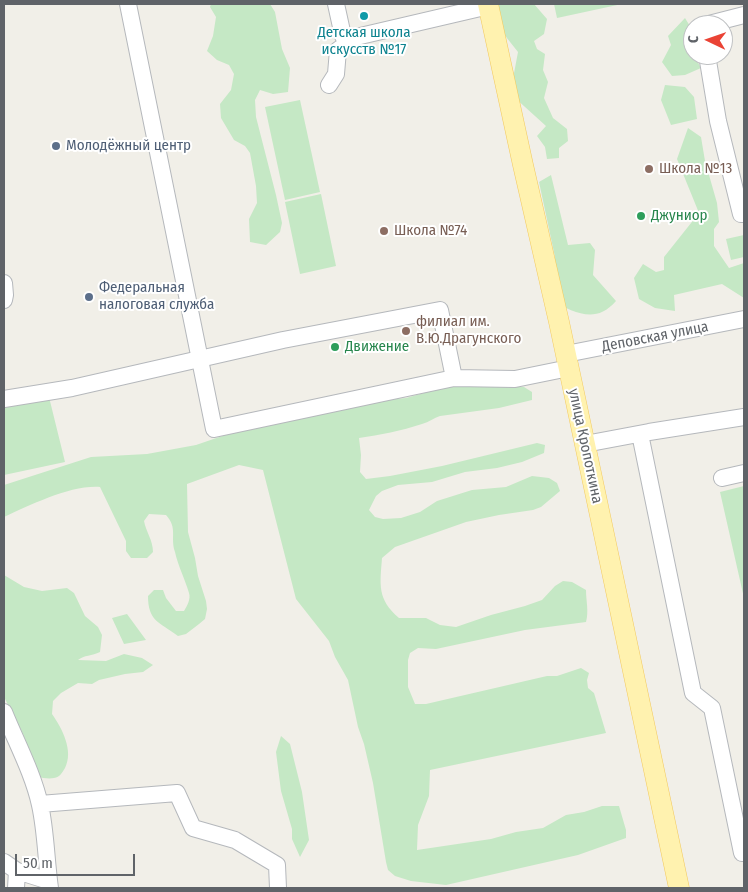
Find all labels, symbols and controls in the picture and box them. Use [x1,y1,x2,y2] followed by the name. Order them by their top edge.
[358,10,370,22] marker: Детская школа искусств №17
[683,15,733,65] north arrow
[317,24,411,59] place label: Детская школа искусств №17
[685,35,702,43] text: С
[66,137,191,155] place label: Молодёжный центр
[50,140,62,152] marker: Молодёжный центр
[659,160,732,178] place label: Школа №13
[643,163,655,175] marker: Школа №13
[651,207,708,225] place label: Джуниор
[635,210,647,222] marker: Джуниор
[394,222,467,240] place label: Школа №74
[378,225,390,237] marker: Школа №74
[99,279,214,314] place label: Федеральная налоговая служба
[83,291,95,303] marker: Федеральная налоговая служба
[416,313,521,348] place label: филиал им. В.Ю.Драгунского
[600,318,710,356] street label: Деповская улица
[400,325,412,337] marker: филиал им. В.Ю.Драгунского
[345,338,409,356] place label: Движение
[329,341,341,353] marker: Движение
[564,387,606,505] street label: улица Кропоткина
[18,844,138,876] scale bar
[23,854,53,872] text: 50 m

